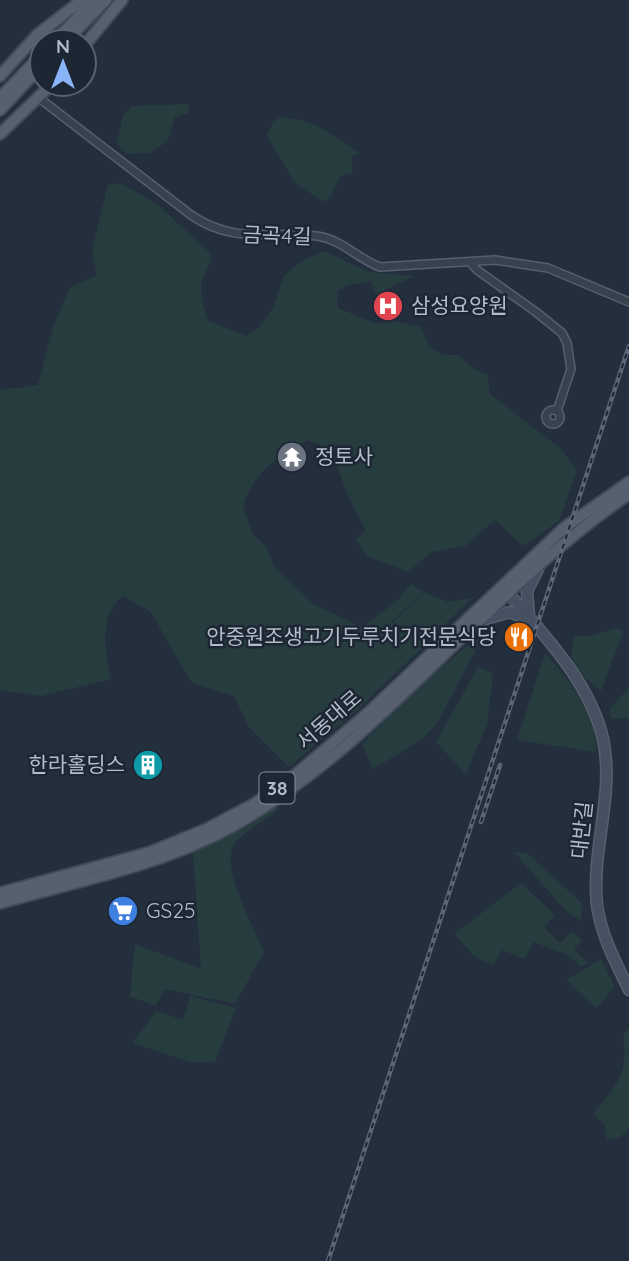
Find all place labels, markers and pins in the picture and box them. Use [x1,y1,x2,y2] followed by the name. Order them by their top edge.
[371,289,405,323] hospital icon: 삼성요양원
[411,292,508,318] place label: 삼성요양원
[275,440,309,474] temple icon: 정토사
[315,443,373,469] place label: 정토사
[502,620,536,654] restaurant icon: 안중원조생고기두루치기전문식당
[206,623,496,649] place label: 안중원조생고기두루치기전문식당
[131,748,165,782] building icon: 한라홀딩스
[28,751,125,777] place label: 한라홀딩스
[106,894,140,928] supermarket icon: GS25
[146,897,195,923] place label: GS25

